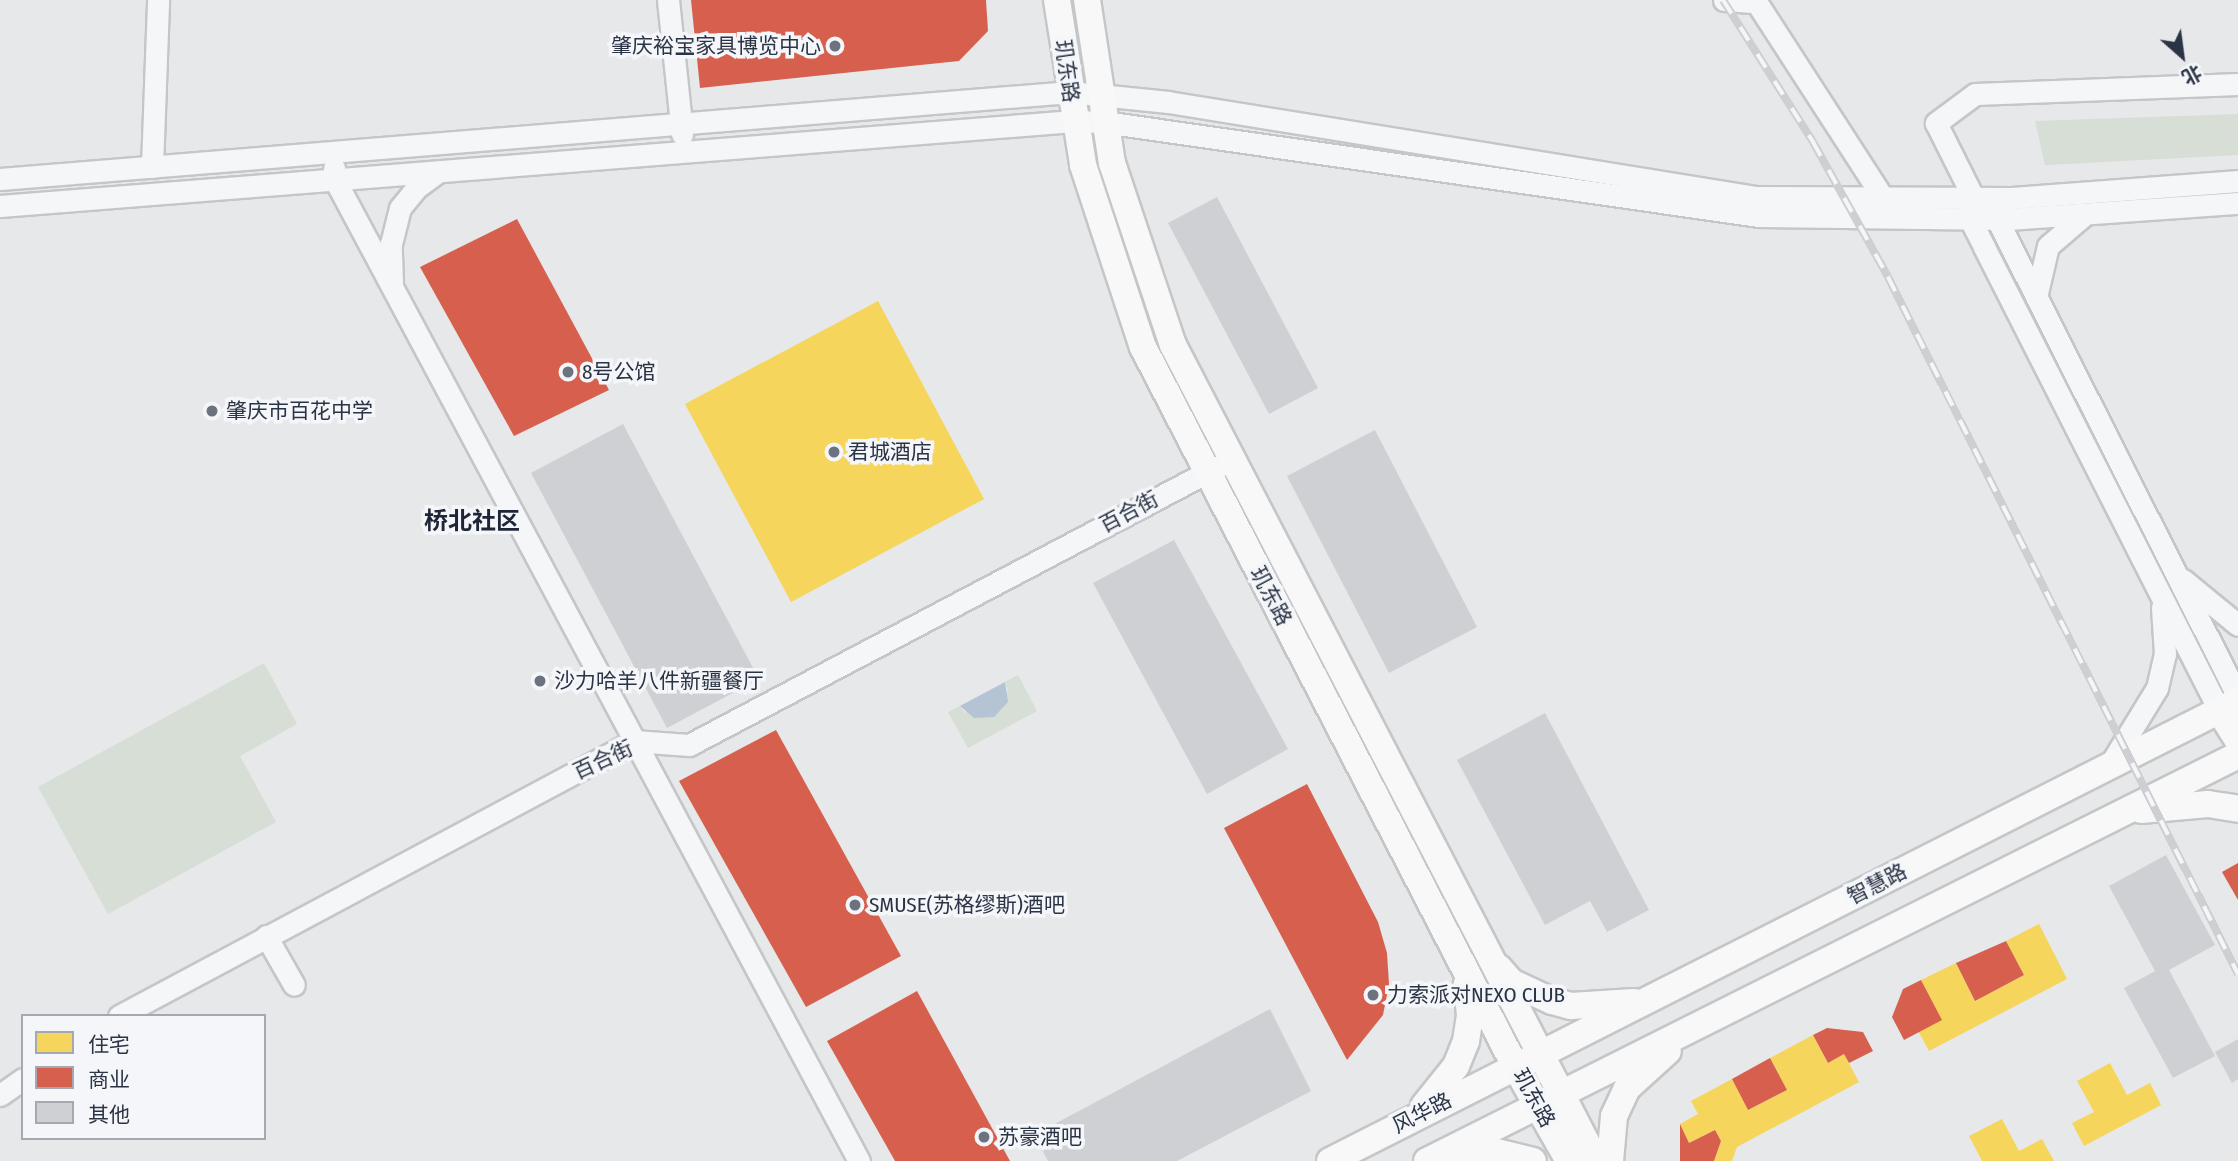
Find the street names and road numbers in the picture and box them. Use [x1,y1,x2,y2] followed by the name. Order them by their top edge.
[1050,38,1084,104] street label: 玑东路
[1095,486,1163,538] street label: 百合街
[1245,562,1297,630] street label: 玑东路
[569,735,637,785] street label: 百合街
[1843,858,1911,910] street label: 智慧路
[1508,1064,1560,1132] street label: 玑东路
[1388,1087,1456,1139] street label: 风华路

